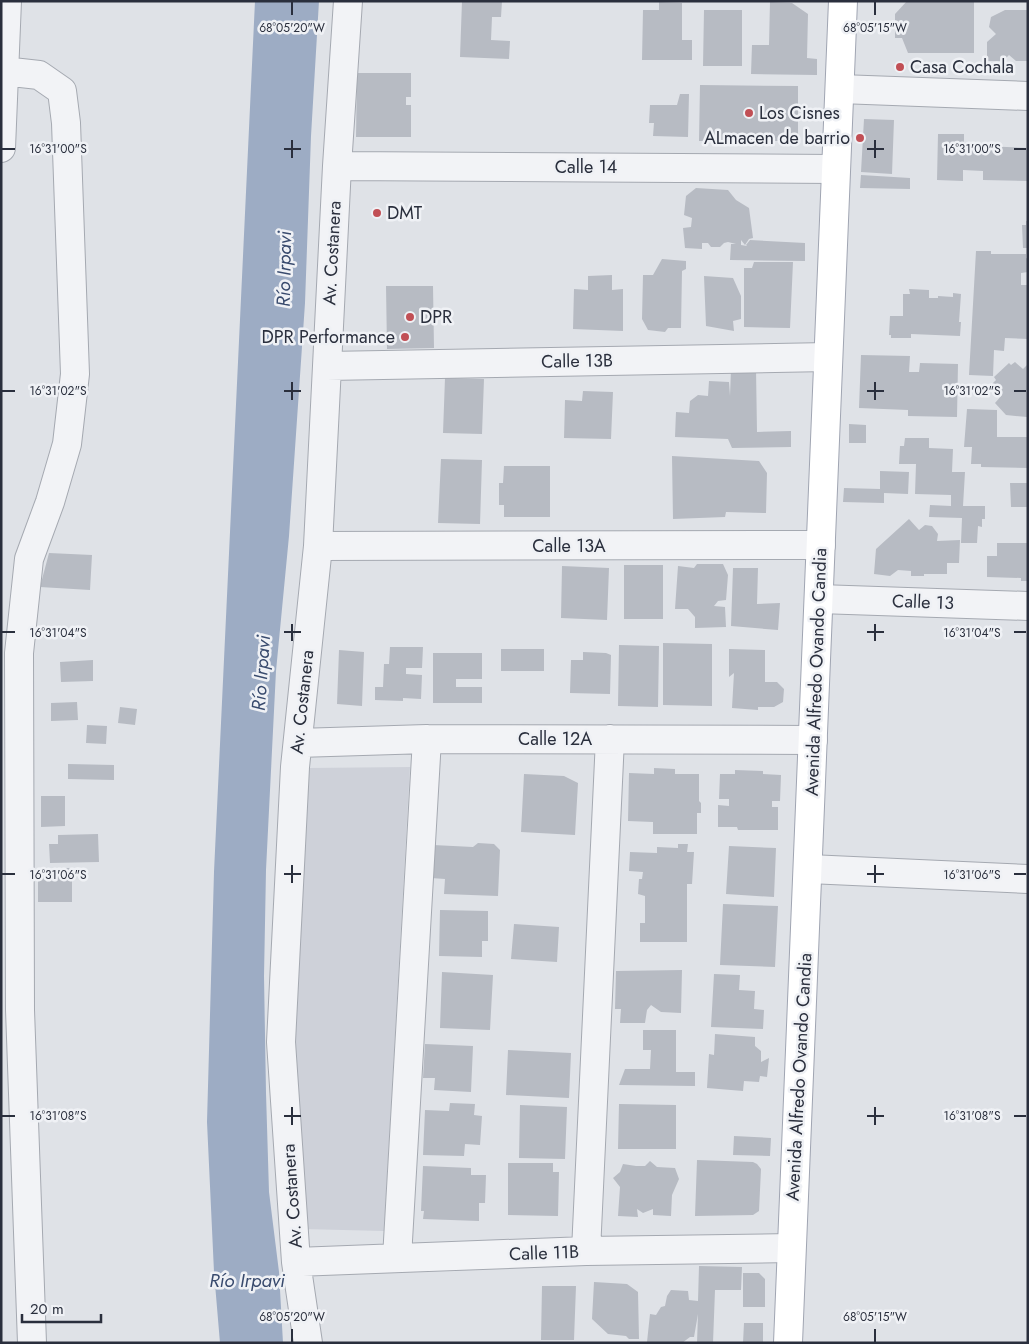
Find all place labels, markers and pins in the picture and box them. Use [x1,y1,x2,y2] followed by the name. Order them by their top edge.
[910,54,1014,80] place label: Casa Cochala
[894,61,906,73] marker: Casa Cochala
[759,100,840,126] place label: Los Cisnes
[743,107,755,119] marker: Los Cisnes
[704,125,850,151] place label: ALmacen de barrio
[854,132,866,144] marker: ALmacen de barrio
[387,200,423,226] place label: DMT
[371,207,383,219] marker: DMT
[420,304,452,330] place label: DPR
[404,311,416,323] marker: DPR
[261,324,395,350] place label: DPR Performance
[399,331,411,343] marker: DPR Performance

